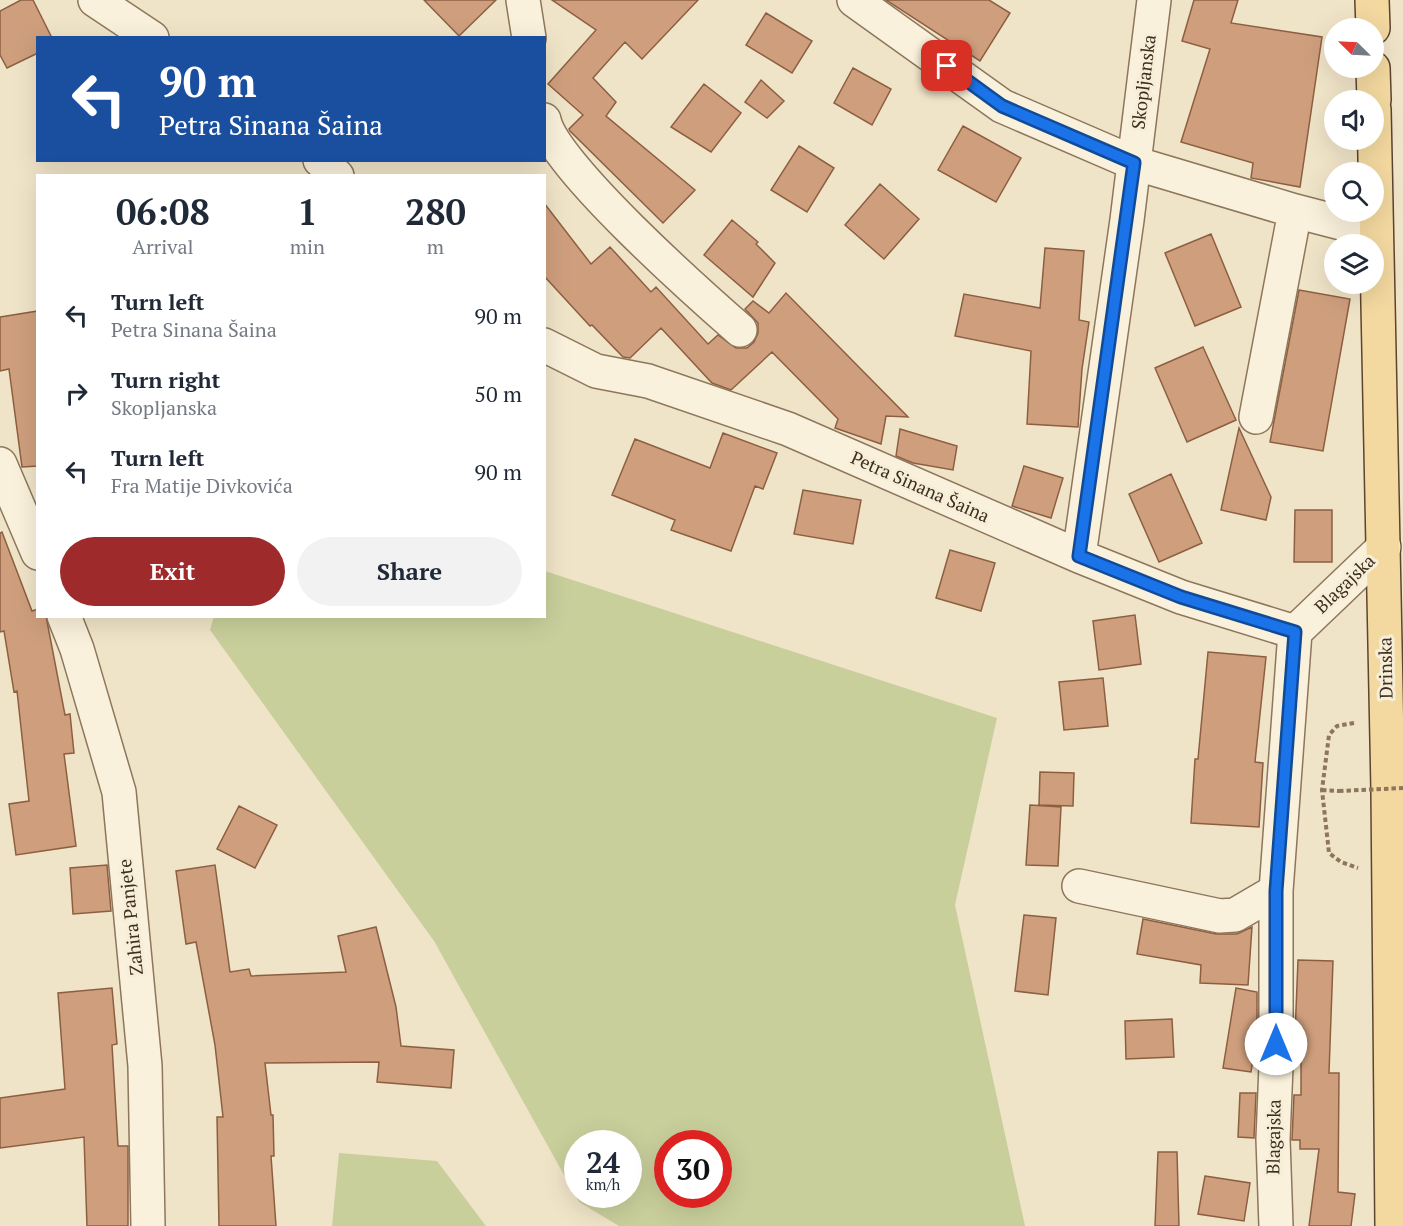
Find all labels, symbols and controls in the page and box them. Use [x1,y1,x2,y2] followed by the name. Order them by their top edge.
[1324,18,1384,78] north arrow
[1324,18,1384,294] map controls
[1125,33,1161,131] street label: Skopljanska
[921,40,972,91] pin
[930,49,963,82] icon: arrive
[159,53,257,109] text: 90 m
[60,60,138,138] icon: left
[1324,90,1384,150] button: sound
[159,107,383,143] text: Petra Sinana Šaina
[1324,162,1384,222] button: search
[116,188,210,235] text: 06:08
[297,188,318,235] text: 1
[405,188,466,235] text: 280
[132,233,194,260] text: Arrival
[290,233,325,260] text: min
[427,233,444,260] text: m
[1324,234,1384,294] button: layers
[111,287,204,316] text: Turn left
[60,299,93,332] icon: left
[474,301,522,330] text: 90 m
[111,316,277,343] text: Petra Sinana Šaina
[111,365,220,394] text: Turn right
[60,377,93,410] icon: right
[474,379,522,408] text: 50 m
[111,394,217,421] text: Skopljanska
[111,443,204,472] text: Turn left
[847,445,993,527] street label: Petra Sinana Šaina
[60,455,93,488] icon: left
[474,457,522,486] text: 90 m
[111,472,293,499] text: Fra Matije Divkovića
[60,537,285,606] button: Exit
[297,537,522,606] button: Share
[1309,548,1380,618] street label: Blagajska
[1372,637,1398,699] street label: Drinska
[112,858,148,976] street label: Zahira Panjete
[1244,1012,1308,1076] position arrow
[1260,1099,1286,1175] street label: Blagajska
[654,1130,732,1208] speed limit sign: 30
[586,1142,620,1182] text: 24
[586,1174,620,1194] text: km/h

